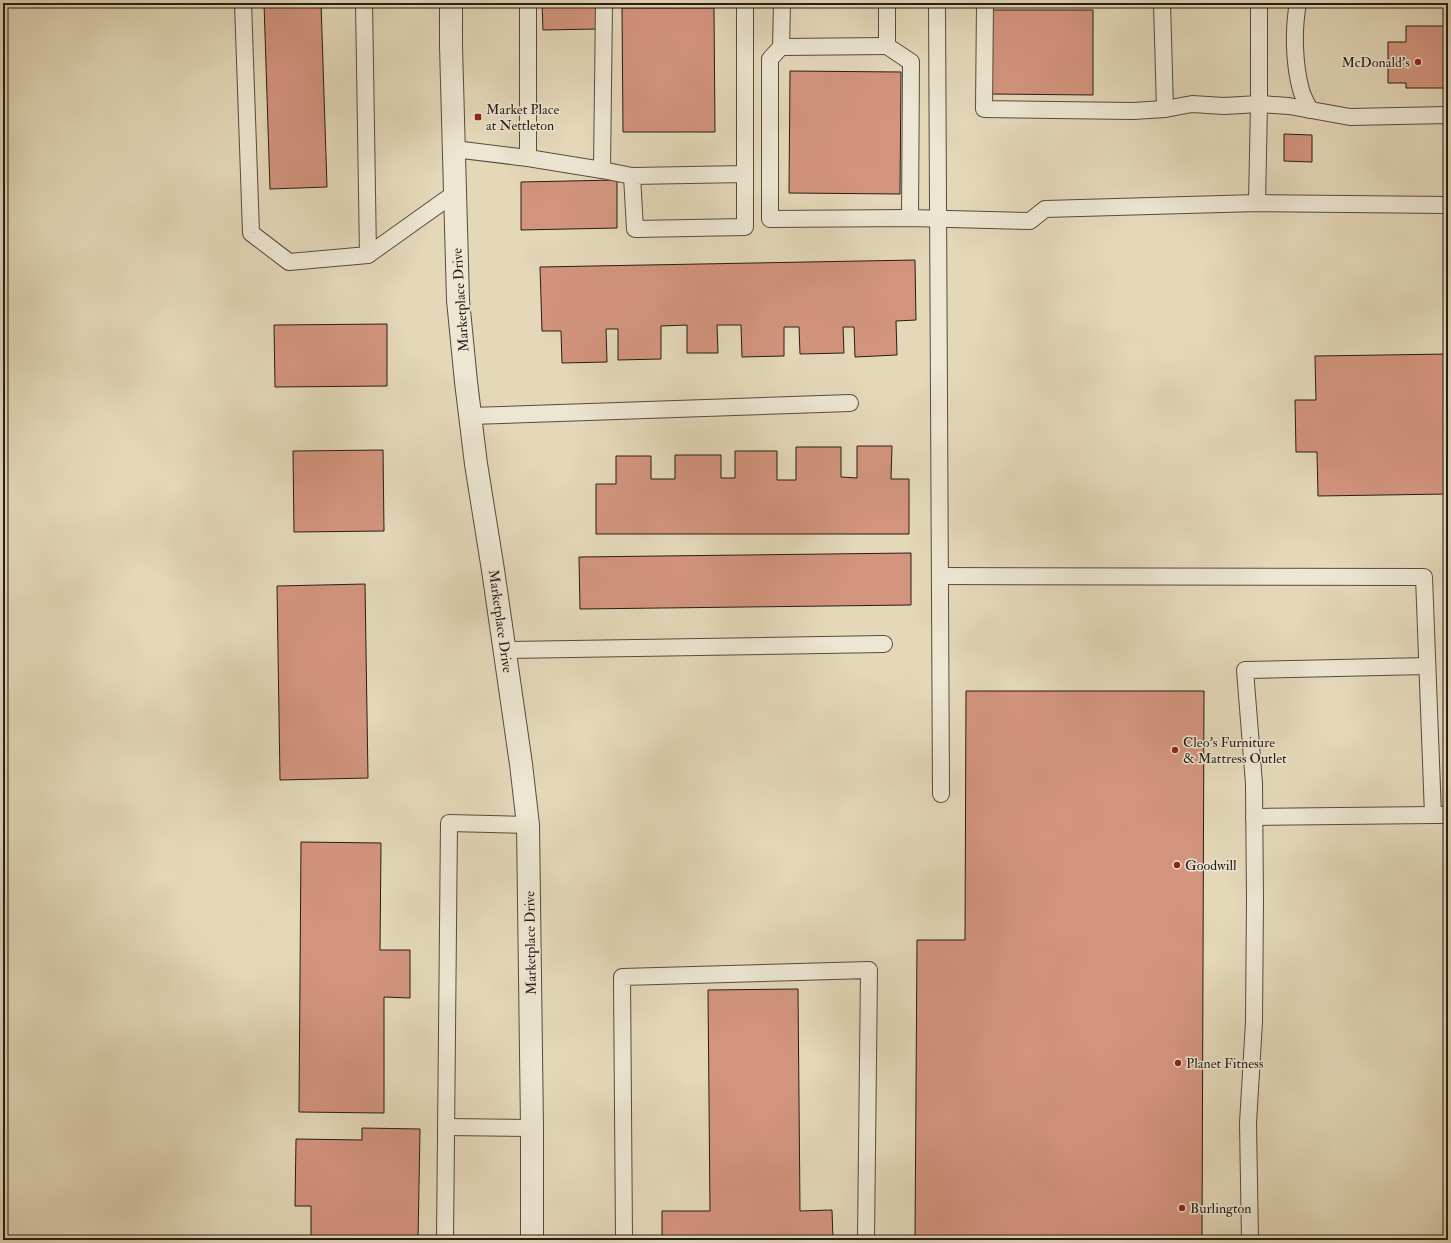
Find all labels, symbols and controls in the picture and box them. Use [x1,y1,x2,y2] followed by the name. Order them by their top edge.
[1341,54,1410,71] place label: McDonald's
[1413,57,1423,67] marker: McDonald's
[486,101,559,134] place label: Market Place at Nettleton
[473,112,483,122] marker: Market Place at Nettleton
[448,247,474,352] street label: Marketplace Drive
[484,568,516,674] street label: Marketplace Drive
[1183,734,1287,767] place label: Cleo's Furniture & Mattress Outlet
[1170,745,1180,755] marker: Cleo's Furniture & Mattress Outlet
[1185,857,1237,874] place label: Goodwill
[1172,860,1182,870] marker: Goodwill
[521,891,541,995] street label: Marketplace Drive
[1186,1055,1264,1072] place label: Planet Fitness
[1173,1058,1183,1068] marker: Planet Fitness
[1190,1200,1251,1217] place label: Burlington
[1177,1203,1187,1213] marker: Burlington

